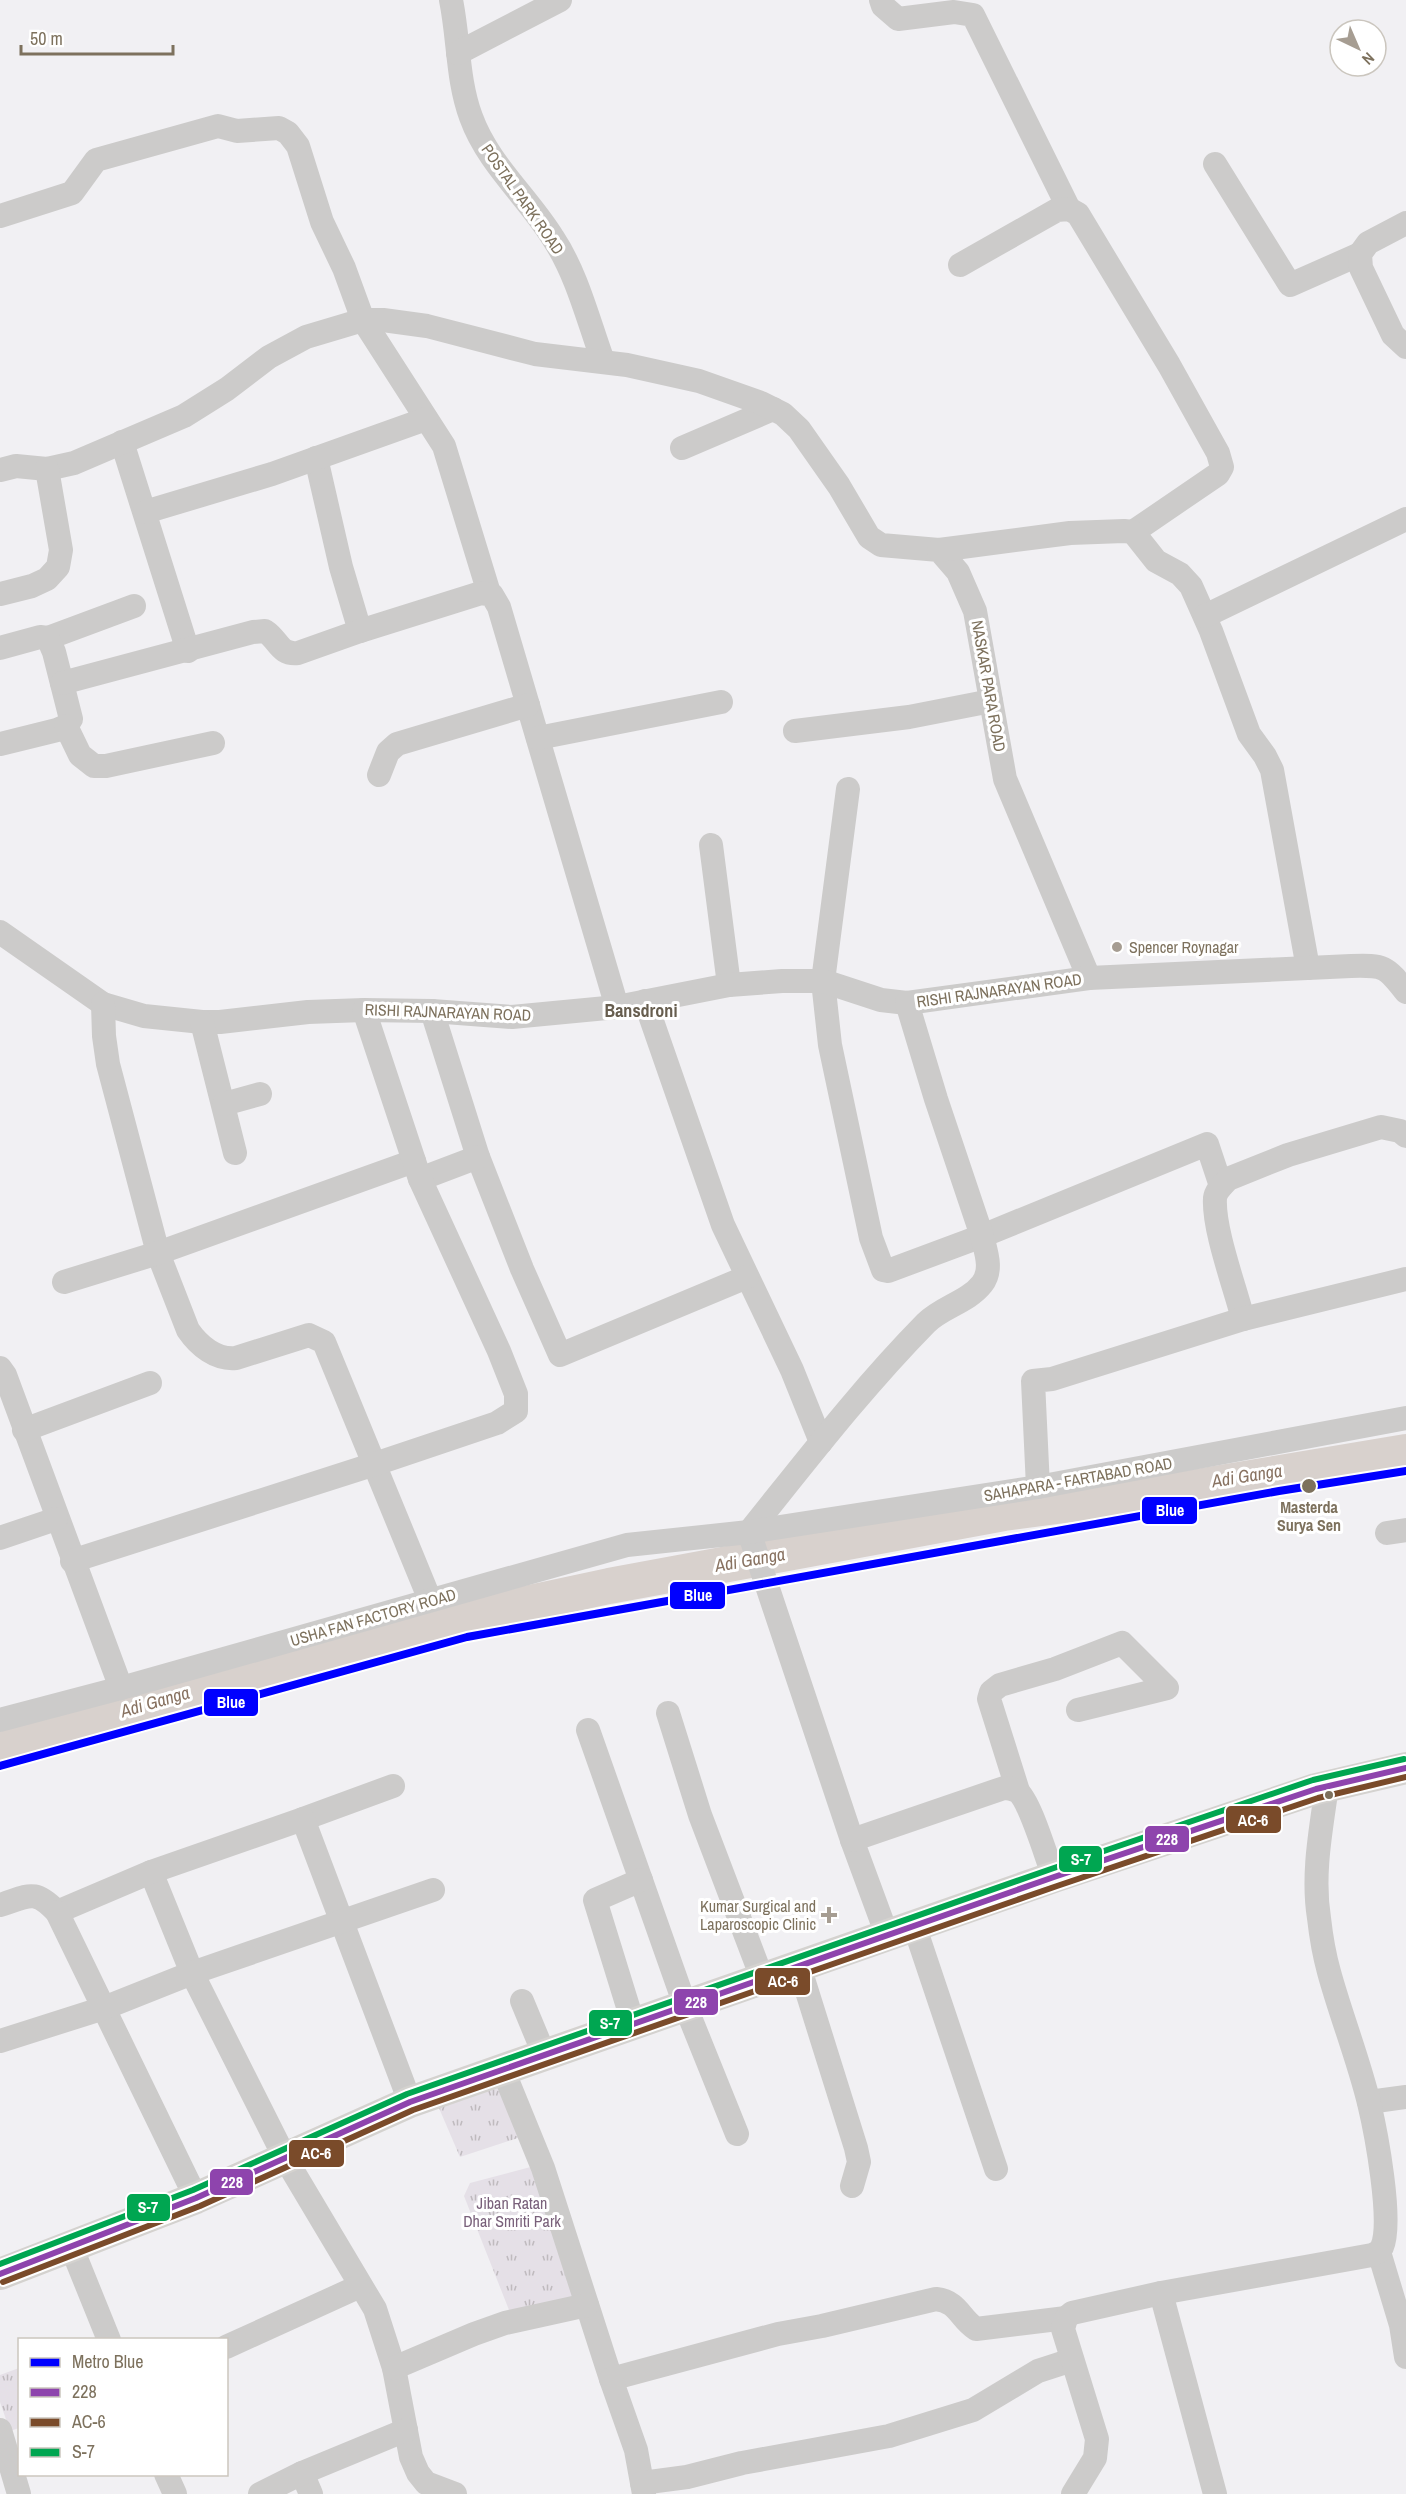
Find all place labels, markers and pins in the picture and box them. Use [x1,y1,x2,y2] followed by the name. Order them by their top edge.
[1129,936,1239,958] place label: Spencer Roynagar
[1110,940,1124,954] marker: Spencer Roynagar
[1300,1477,1318,1495] marker: Masterda Surya Sen
[1277,1496,1341,1536] place label: Masterda Surya Sen
[1323,1789,1335,1801] unlabelled marker
[700,1895,816,1935] place label: Kumar Surgical and Laparoscopic Clinic
[820,1906,838,1924] marker: Kumar Surgical and Laparoscopic Clinic

